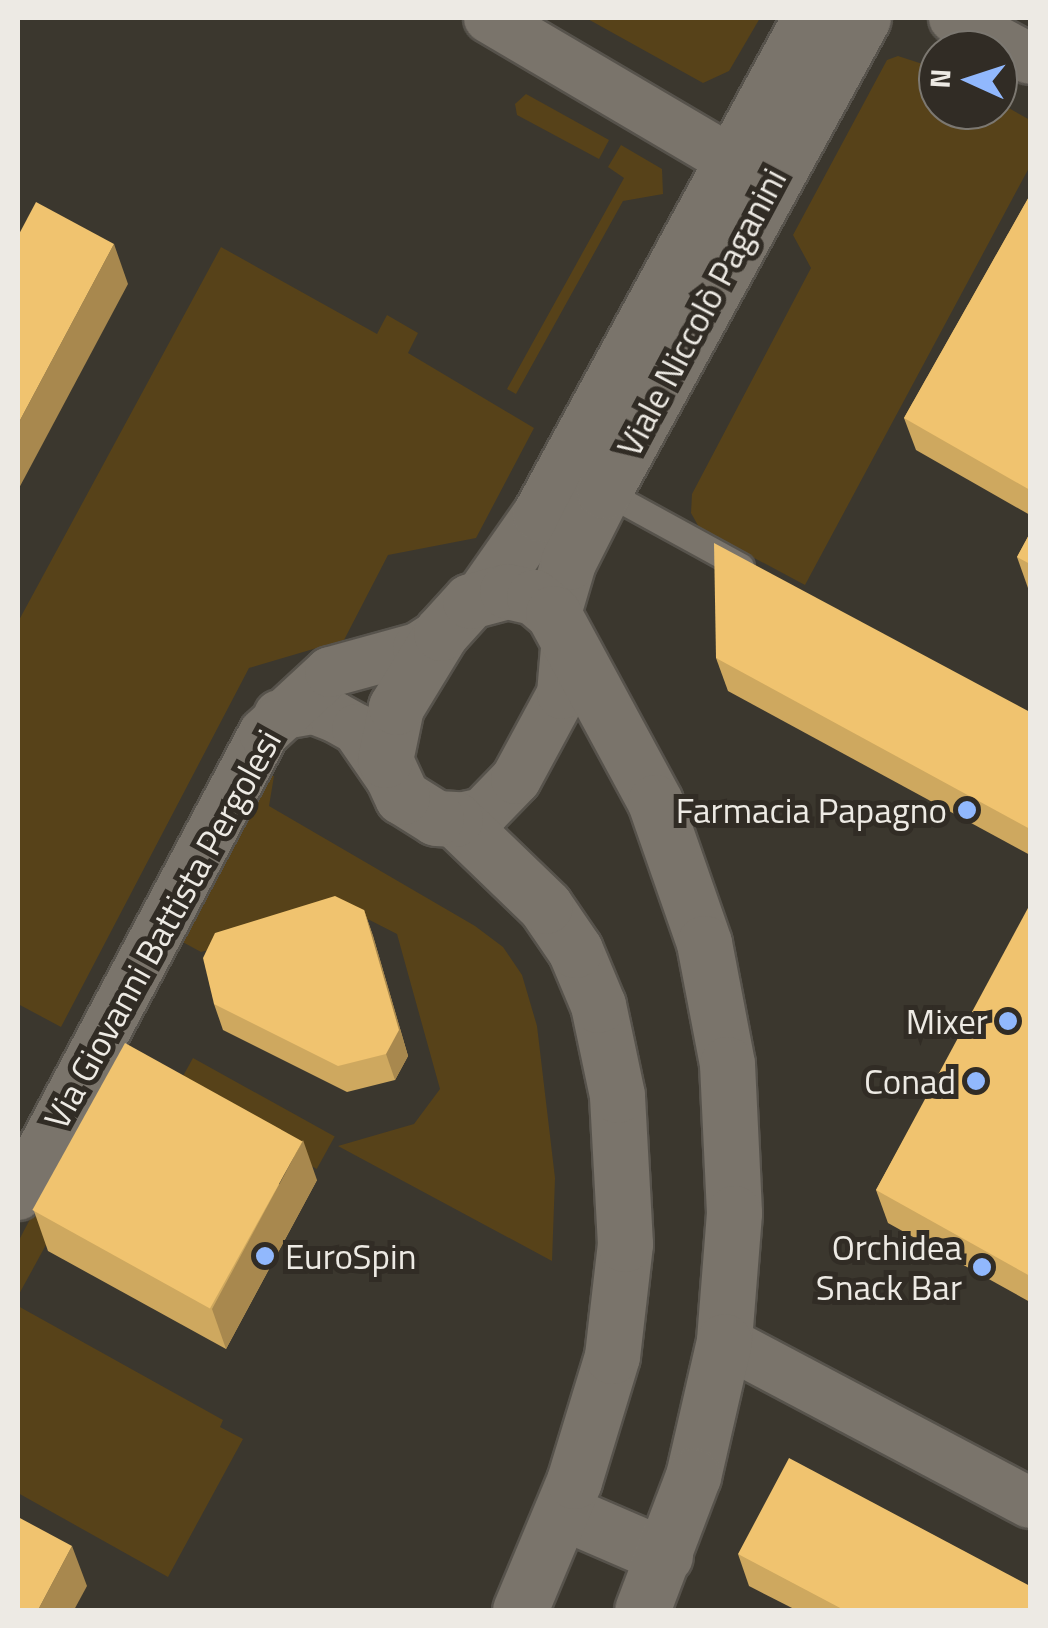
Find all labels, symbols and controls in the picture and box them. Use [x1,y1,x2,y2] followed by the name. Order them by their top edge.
[918,30,1018,130] north arrow
[918,68,962,89] text: N
[607,161,795,463] street label: Viale Niccolò Paganini
[35,722,289,1136] street label: Via Giovanni Battista Pergolesi
[676,789,947,831] place label: Farmacia Papagno
[956,799,978,821] marker: Farmacia Papagno
[906,1000,988,1042] place label: Mixer
[997,1010,1019,1032] marker: Mixer
[864,1060,956,1102] place label: Conad
[965,1070,987,1092] marker: Conad
[816,1226,962,1308] place label: Orchidea Snack Bar
[285,1235,416,1277] place label: EuroSpin
[254,1245,276,1267] marker: EuroSpin
[971,1256,993,1278] marker: Orchidea Snack Bar

